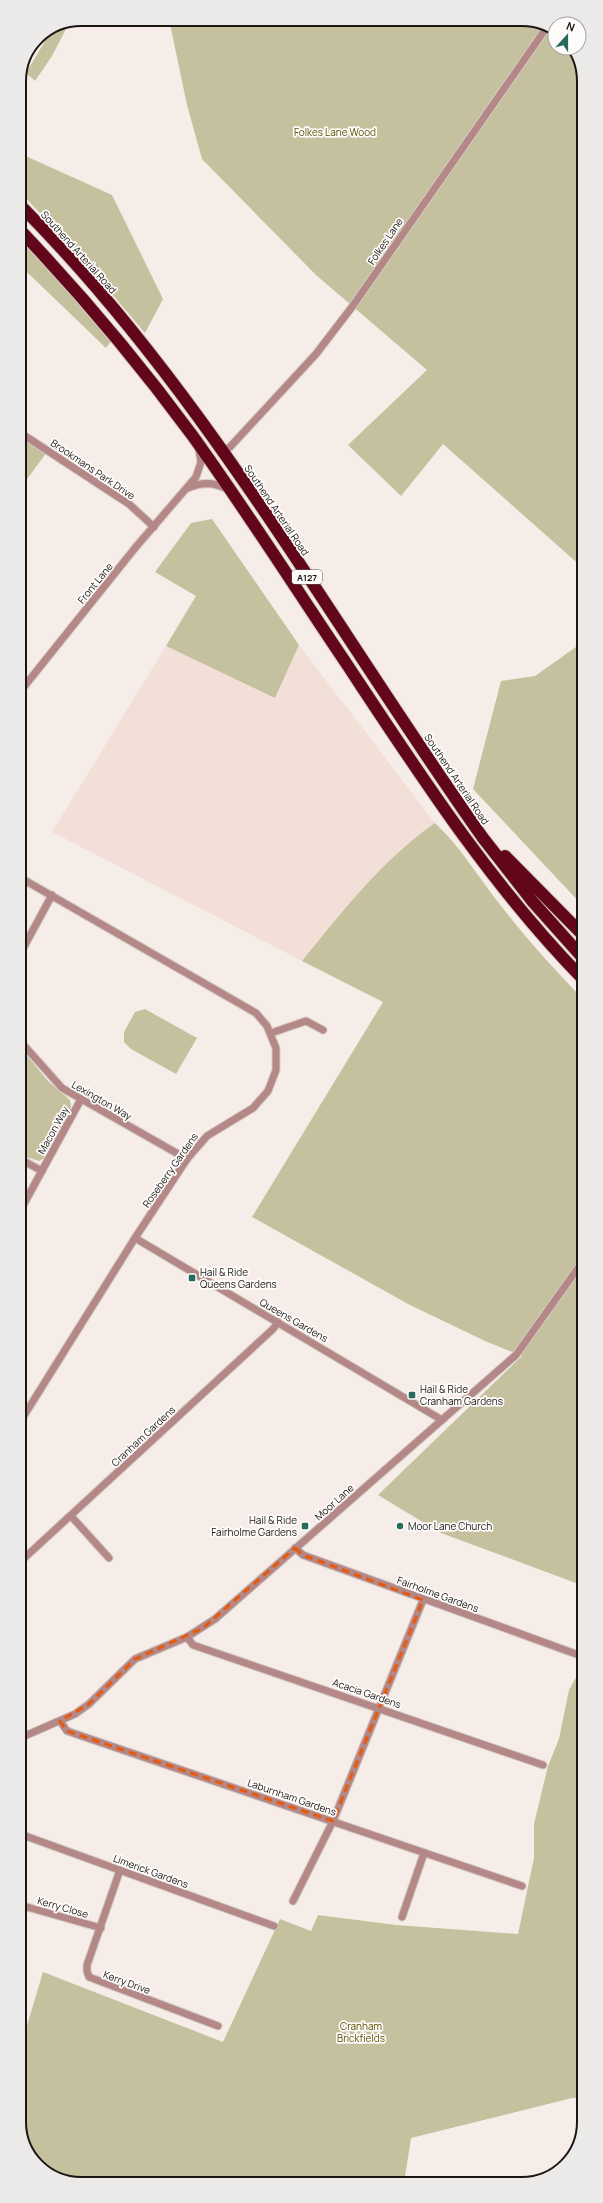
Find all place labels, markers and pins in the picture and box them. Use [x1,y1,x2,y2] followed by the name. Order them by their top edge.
[200,1265,277,1291] place label: Hail & Ride Queens Gardens
[187,1273,197,1283] marker: Hail & Ride Queens Gardens
[420,1382,503,1408] place label: Hail & Ride Cranham Gardens
[407,1390,417,1400] marker: Hail & Ride Cranham Gardens
[211,1513,297,1539] place label: Hail & Ride Fairholme Gardens
[408,1519,492,1533] place label: Moor Lane Church
[300,1521,310,1531] marker: Hail & Ride Fairholme Gardens
[395,1521,405,1531] marker: Moor Lane Church

